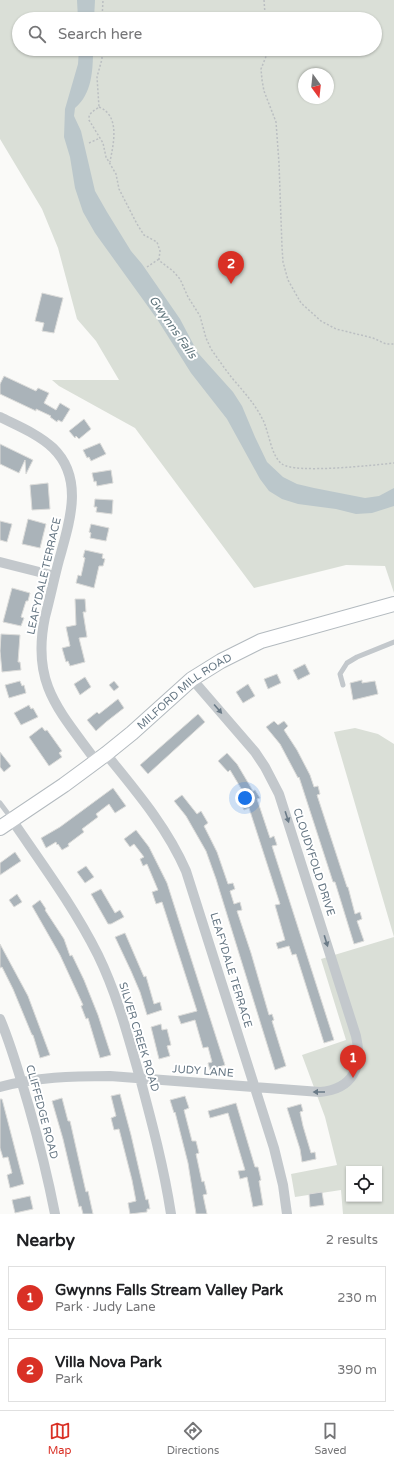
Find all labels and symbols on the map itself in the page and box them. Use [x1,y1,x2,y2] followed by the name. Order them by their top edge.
[298,68,334,104] north arrow
[218,251,244,284] pin: 2
[146,293,200,362] water label: Gwynns Falls
[24,516,64,636] street label: LEAFYDALE TERRACE
[134,650,234,732] street label: MILFORD MILL ROAD
[214,704,223,714] one-way arrow
[235,788,255,808] your location
[290,806,338,918] street label: CLOUDYFOLD DRIVE
[284,812,290,824] one-way arrow
[207,911,255,1029] street label: LEAFYDALE TERRACE
[323,936,329,948] one-way arrow
[116,981,162,1093] street label: SILVER CREEK ROAD
[340,1045,366,1078] pin: 1
[172,1062,234,1080] street label: JUDY LANE
[23,1063,61,1161] street label: CLIFFEDGE ROAD
[312,1089,325,1095] one-way arrow

